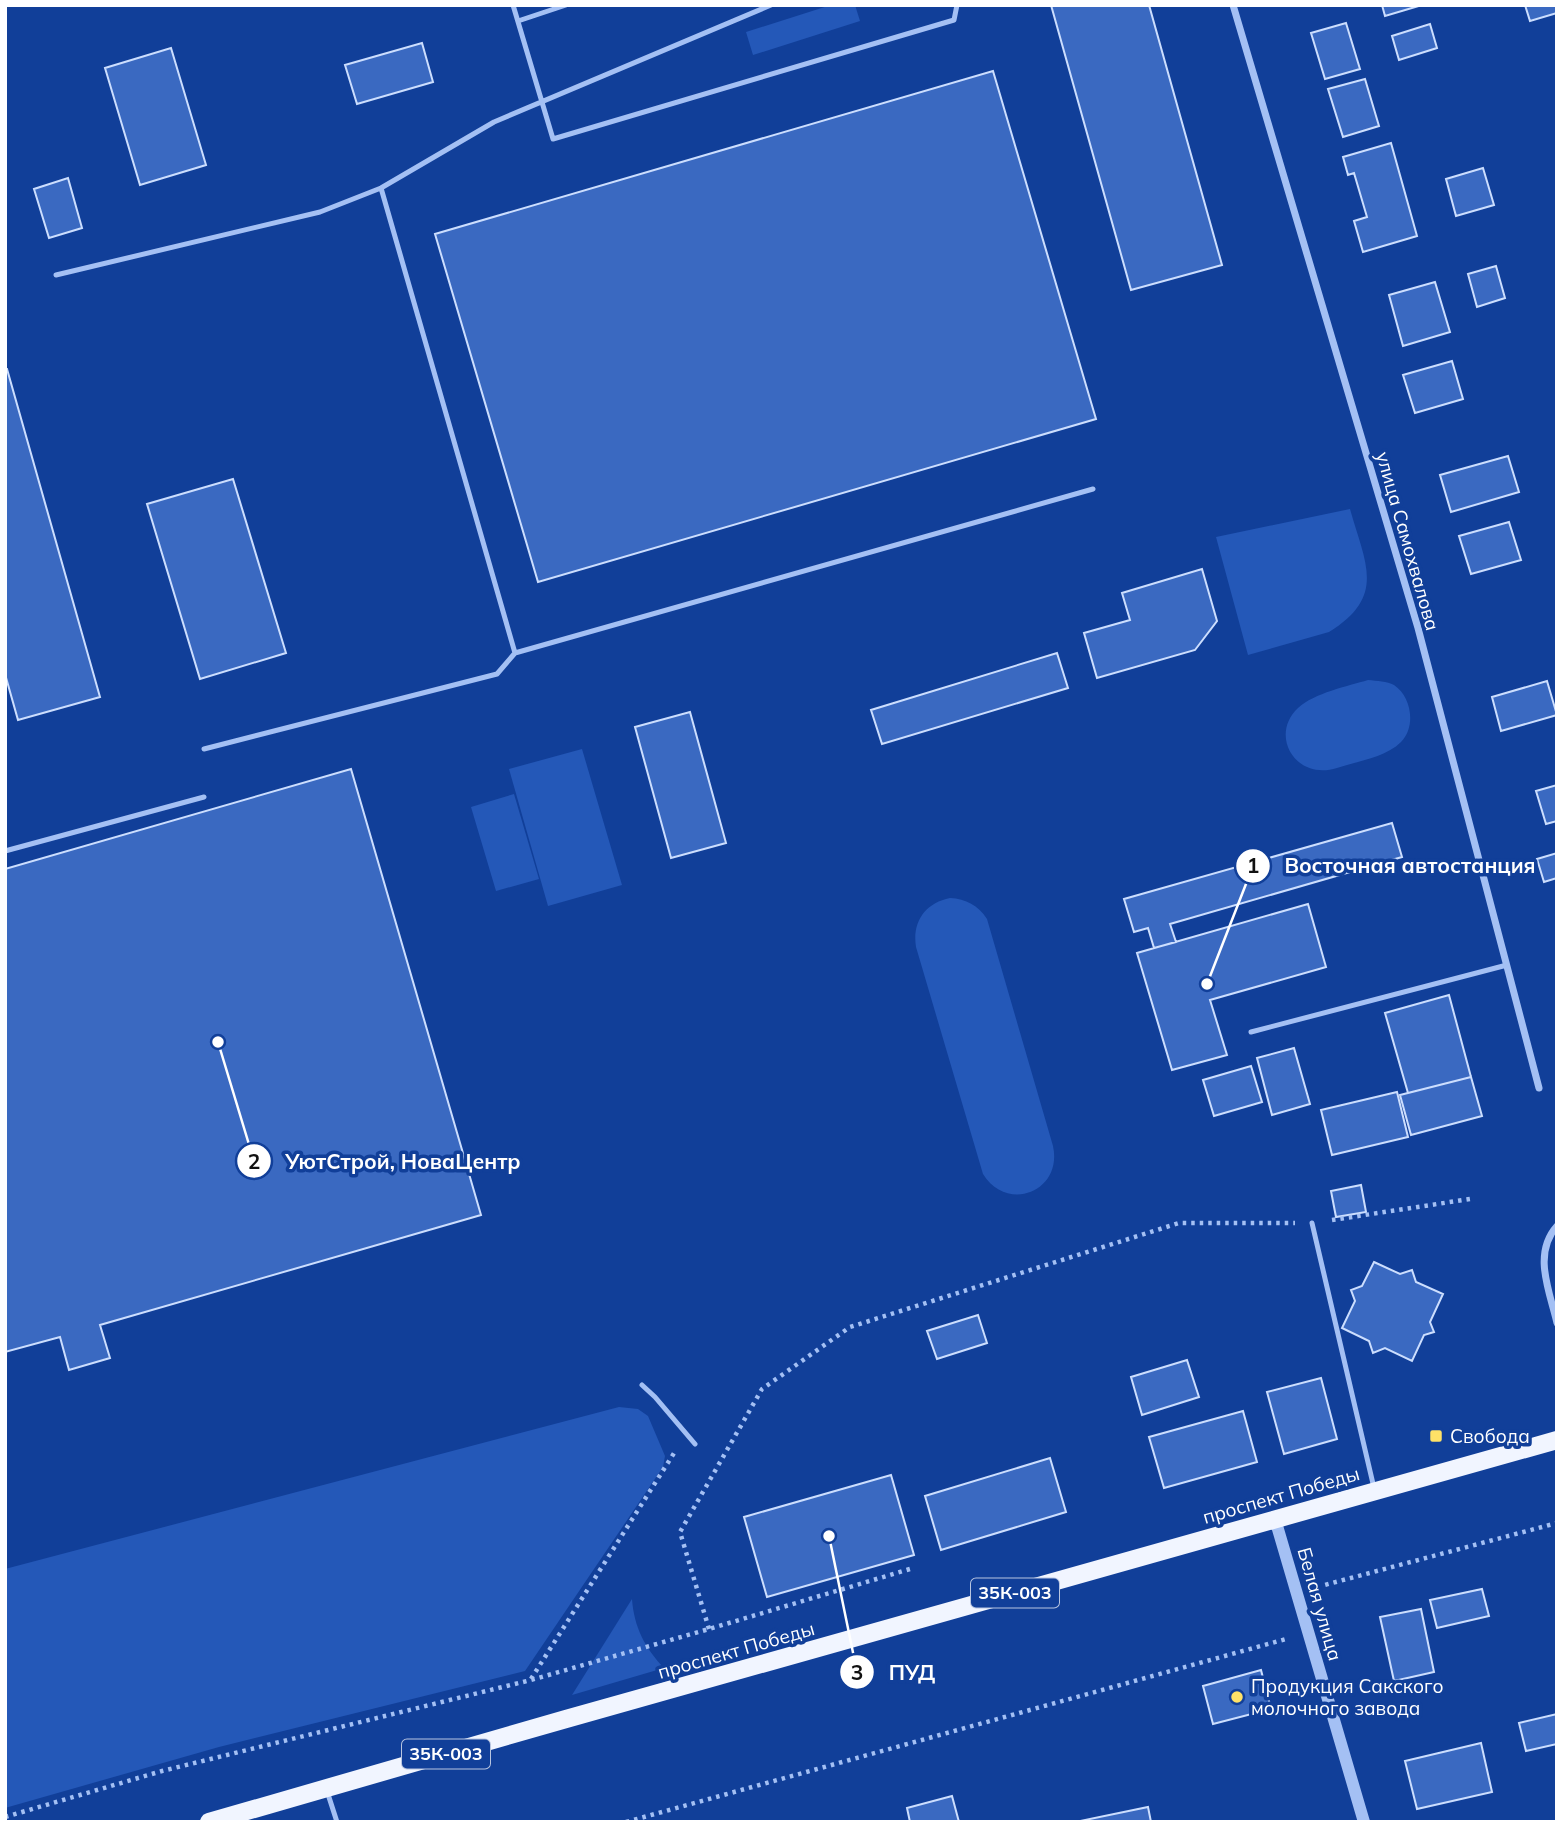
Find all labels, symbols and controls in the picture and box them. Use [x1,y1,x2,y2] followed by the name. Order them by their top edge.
[1371,449,1445,633] street label: улица Самохвалова
[1235,845,1549,887] callout: Восточная автостанция
[1247,852,1259,878] text: 1
[1284,852,1536,878] text: Восточная автостанция
[236,1140,535,1182] callout: УютСтрой, НоваЦентр
[248,1148,260,1174] text: 2
[284,1148,521,1174] text: УютСтрой, НоваЦентр
[1450,1424,1530,1448] place label: Свобода
[1428,1428,1444,1444] marker: Свобода
[1200,1461,1362,1529] street label: проспект Победы
[1292,1545,1348,1663] street label: Белая улица
[971,1578,1059,1608] road number: 35К-003
[655,1616,817,1684] street label: проспект Победы
[840,1651,949,1693] callout: ПУД
[851,1659,863,1685] text: 3
[889,1659,935,1685] text: ПУД
[1251,1674,1444,1720] place label: Продукция Сакского молочного завода
[1229,1689,1245,1705] marker: Продукция Сакского молочного завода
[402,1740,490,1769] road number: 35К-003

